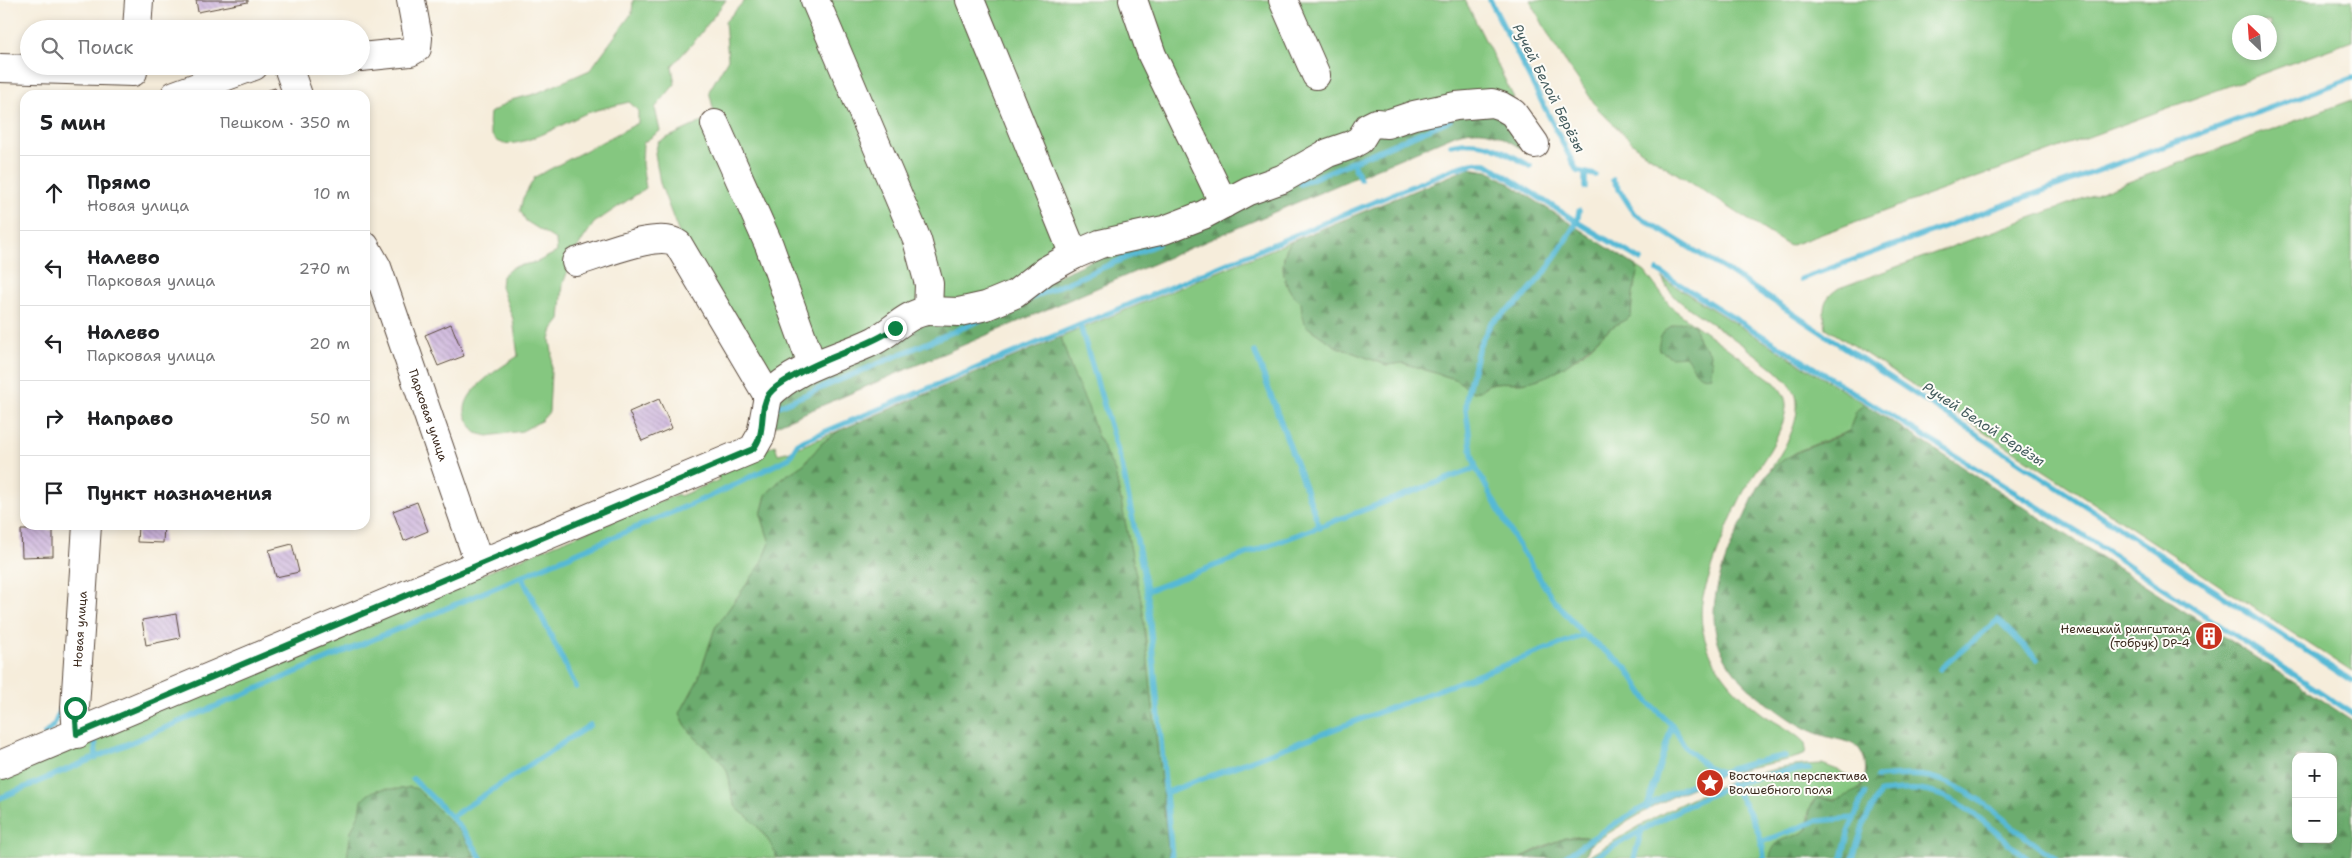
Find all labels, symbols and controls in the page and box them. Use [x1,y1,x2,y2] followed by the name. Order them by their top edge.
[2232,15,2277,60] north arrow
[20,20,370,75] search box
[1509,21,1589,155] water label: Ручей Белой Берёзы
[38,34,66,62] icon: search
[78,35,133,60] text: Поиск
[40,109,106,137] text: 5 мин
[220,112,350,133] text: Пешком · 350 m
[87,170,151,195] text: Прямо
[40,179,68,207] icon: ahead
[313,183,350,204] text: 10 m
[87,195,189,216] text: Новая улица
[87,245,160,270] text: Налево
[40,254,68,282] icon: left
[299,258,350,279] text: 270 m
[87,270,215,291] text: Парковая улица
[884,317,907,340] route end
[87,320,160,345] text: Налево
[40,329,68,357] icon: left
[309,333,350,354] text: 20 m
[87,345,215,366] text: Парковая улица
[405,367,452,464] street label: Парковая улица
[1919,378,2049,470] water label: Ручей Белой Берёзы
[40,404,68,432] icon: right
[87,406,173,431] text: Направо
[310,408,350,429] text: 50 m
[40,479,68,507] icon: arrive
[87,481,272,506] text: Пункт назначения
[70,590,91,668] street label: Новая улица
[2061,621,2190,651] place label: Немецкий рингштанд (тобрук) DP-4
[2194,621,2224,651] building icon: Немецкий рингштанд (тобрук) DP-4
[64,697,87,720] route start
[2292,753,2337,843] map controls
[2292,753,2337,798] button: +
[1695,768,1725,798] place icon: Восточная перспектива Волшебного поля
[1729,768,1868,798] place label: Восточная перспектива Волшебного поля
[2292,798,2337,843] button: −

